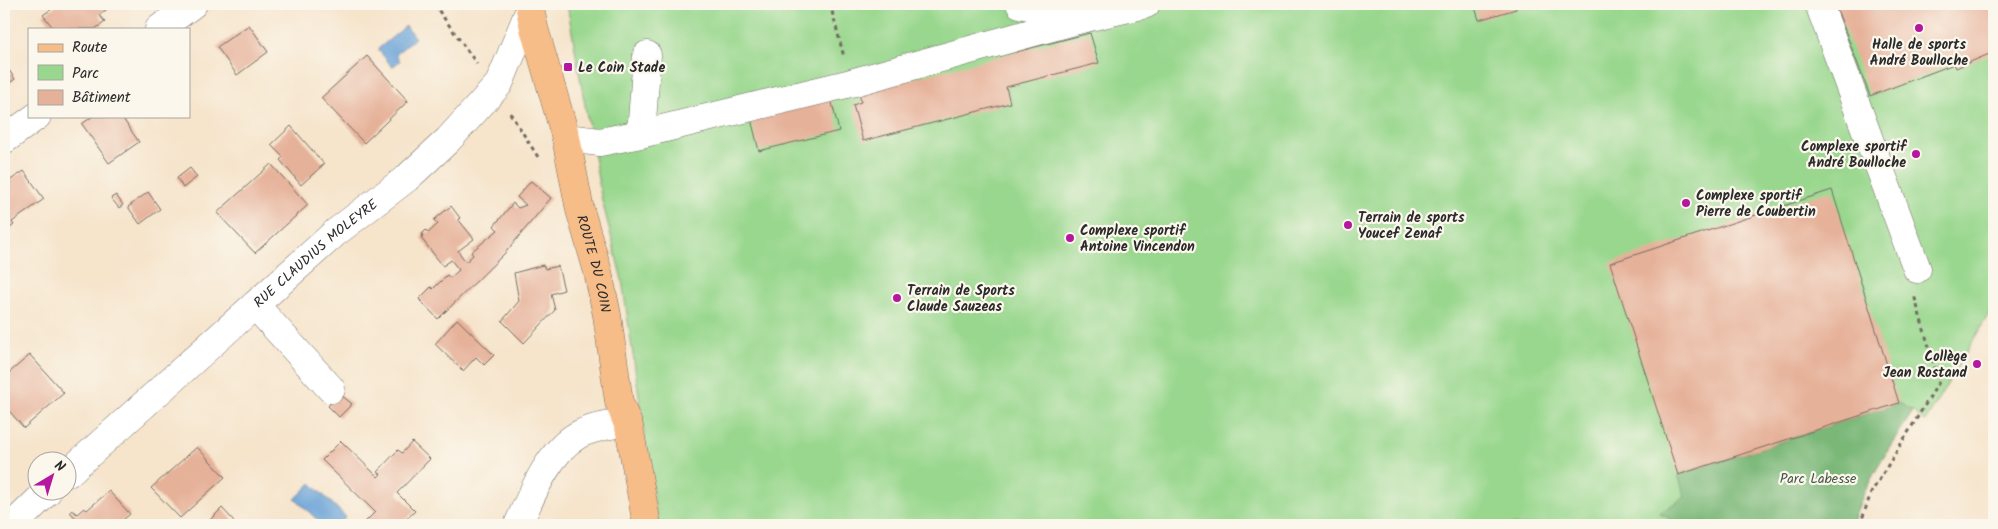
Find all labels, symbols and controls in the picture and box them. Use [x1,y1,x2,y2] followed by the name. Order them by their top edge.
[1913,22,1925,34] marker: Halle de sports André Boulloche
[28,28,190,118] legend
[1870,34,1968,72] place label: Halle de sports André Boulloche
[72,36,108,60] text: Route
[578,57,665,79] place label: Le Coin Stade
[562,61,574,73] marker: Le Coin Stade
[72,62,99,86] text: Parc
[72,86,131,110] text: Bâtiment
[1801,136,1908,174] place label: Complexe sportif André Boulloche
[1910,148,1922,160] marker: Complexe sportif André Boulloche
[1696,185,1816,223] place label: Complexe sportif Pierre de Coubertin
[249,194,383,313] street label: RUE CLAUDIUS MOLEYRE
[1680,197,1692,209] marker: Complexe sportif Pierre de Coubertin
[1358,207,1465,245] place label: Terrain de sports Youcef Zenaf
[570,212,616,315] street label: ROUTE DU COIN
[1342,219,1354,231] marker: Terrain de sports Youcef Zenaf
[1080,220,1195,258] place label: Complexe sportif Antoine Vincendon
[1064,232,1076,244] marker: Complexe sportif Antoine Vincendon
[907,280,1015,318] place label: Terrain de Sports Claude Sauzeas
[891,292,903,304] marker: Terrain de Sports Claude Sauzeas
[1883,346,1967,384] place label: Collège Jean Rostand
[1971,358,1983,370] marker: Collège Jean Rostand
[28,452,78,502] north arrow
[49,455,70,478] text: N
[1780,468,1857,490] park label: Parc Labesse

